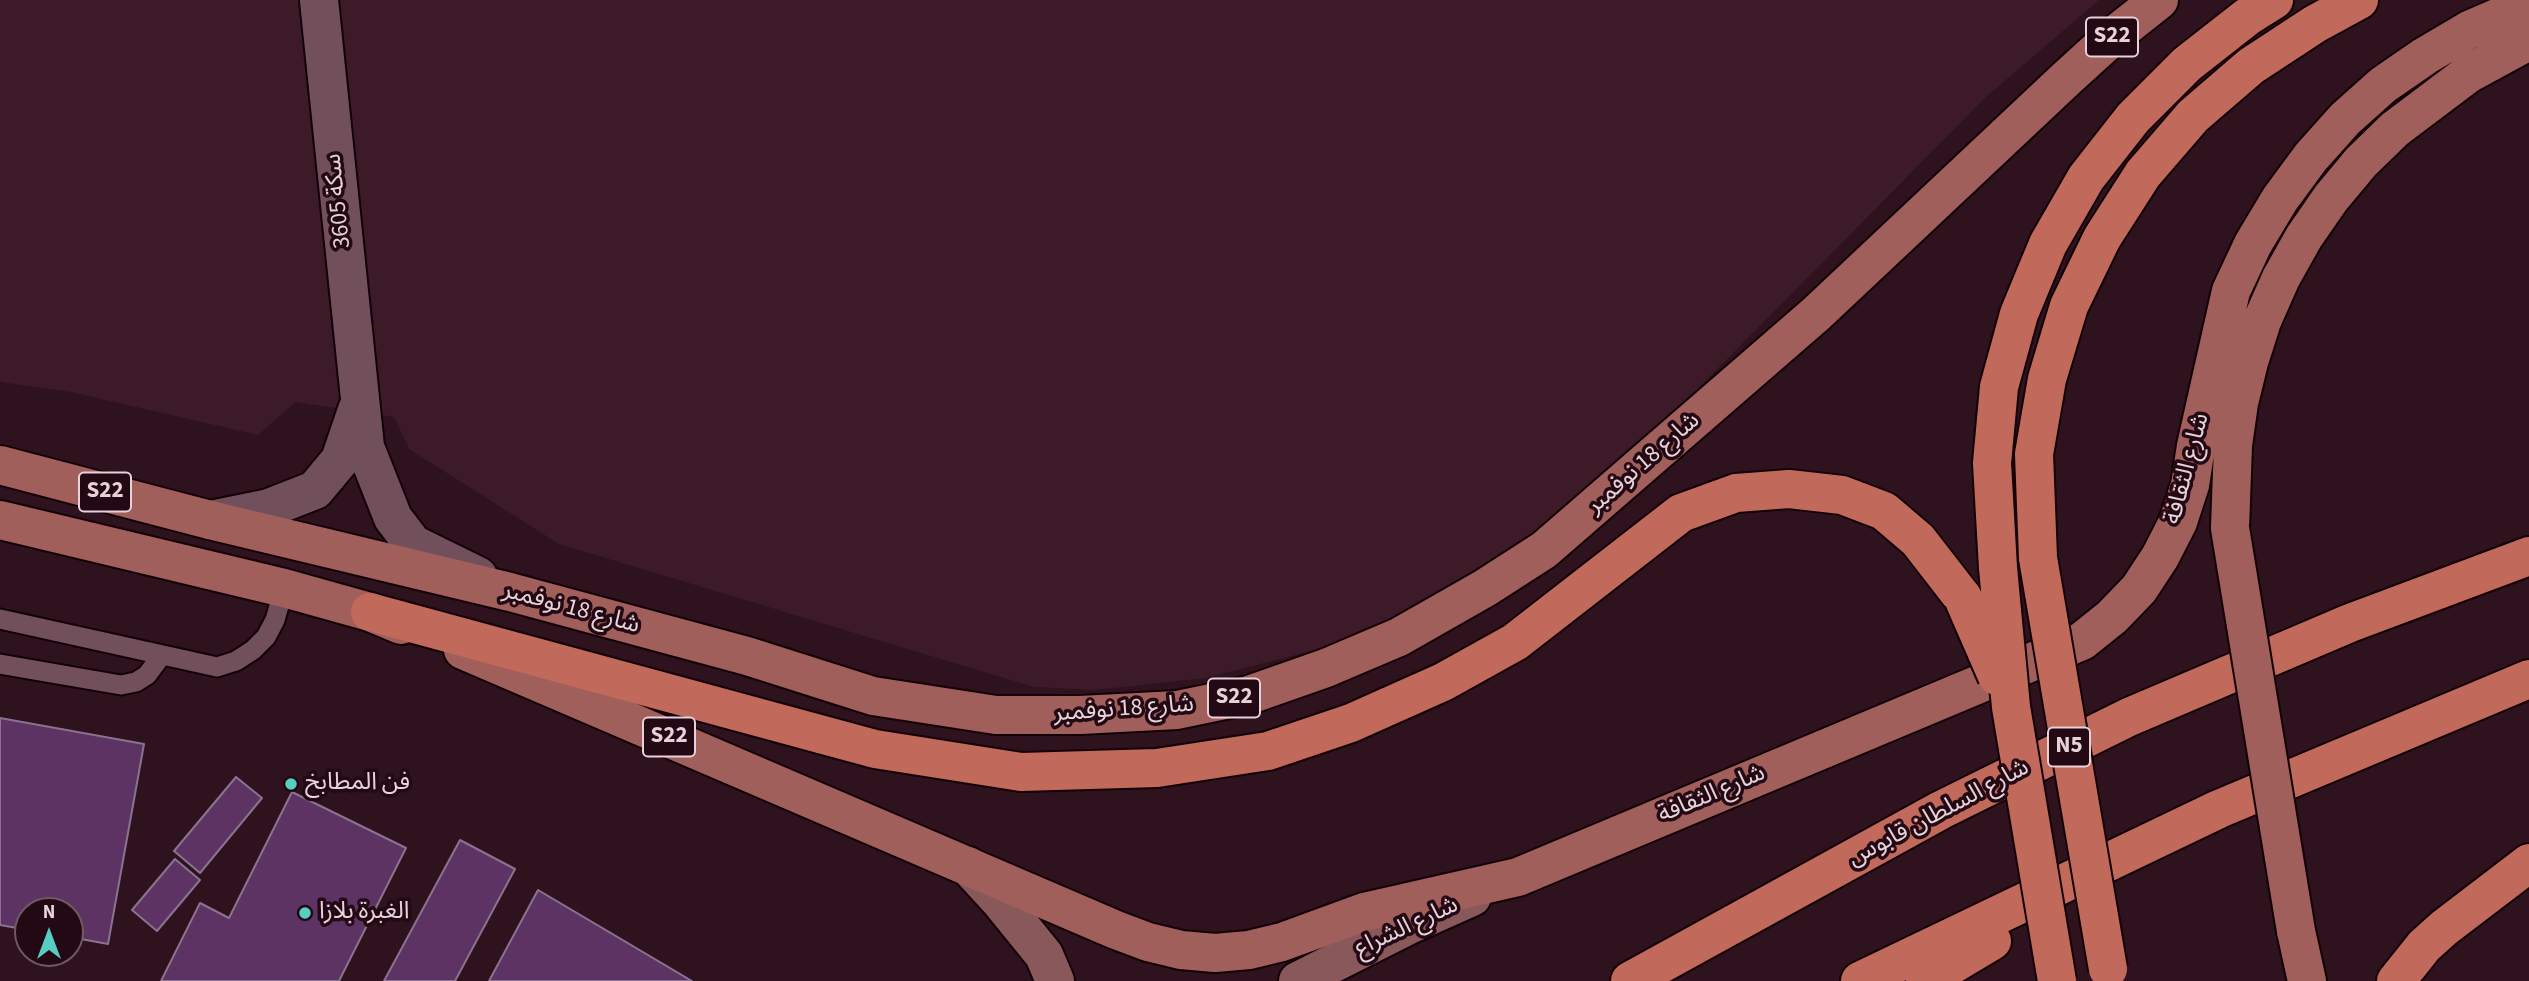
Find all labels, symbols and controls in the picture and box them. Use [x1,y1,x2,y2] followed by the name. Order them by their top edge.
[2086,18,2138,56] road number: S22
[320,152,358,250] street label: سكة 3605
[1582,407,1706,521] street label: شارع 18 نوفمبر
[2159,410,2217,528] street label: شارع الثقافة
[79,472,131,512] road number: S22
[499,577,643,641] street label: شارع 18 نوفمبر
[1208,678,1260,718] road number: S22
[1053,691,1195,729] street label: شارع 18 نوفمبر
[643,718,695,757] road number: S22
[2048,727,2090,766] road number: N5
[1844,754,2034,874] street label: شارع السلطان قابوس
[1654,760,1770,830] street label: شارع الثقافة
[305,770,410,798] place label: فن المطابخ
[283,776,299,792] marker: فن المطابخ
[1351,892,1463,964] street label: شارع الشراع
[14,897,84,967] north arrow
[43,899,55,926] text: N
[319,899,410,927] place label: الغبرة بلازا
[297,905,313,921] marker: الغبرة بلازا

